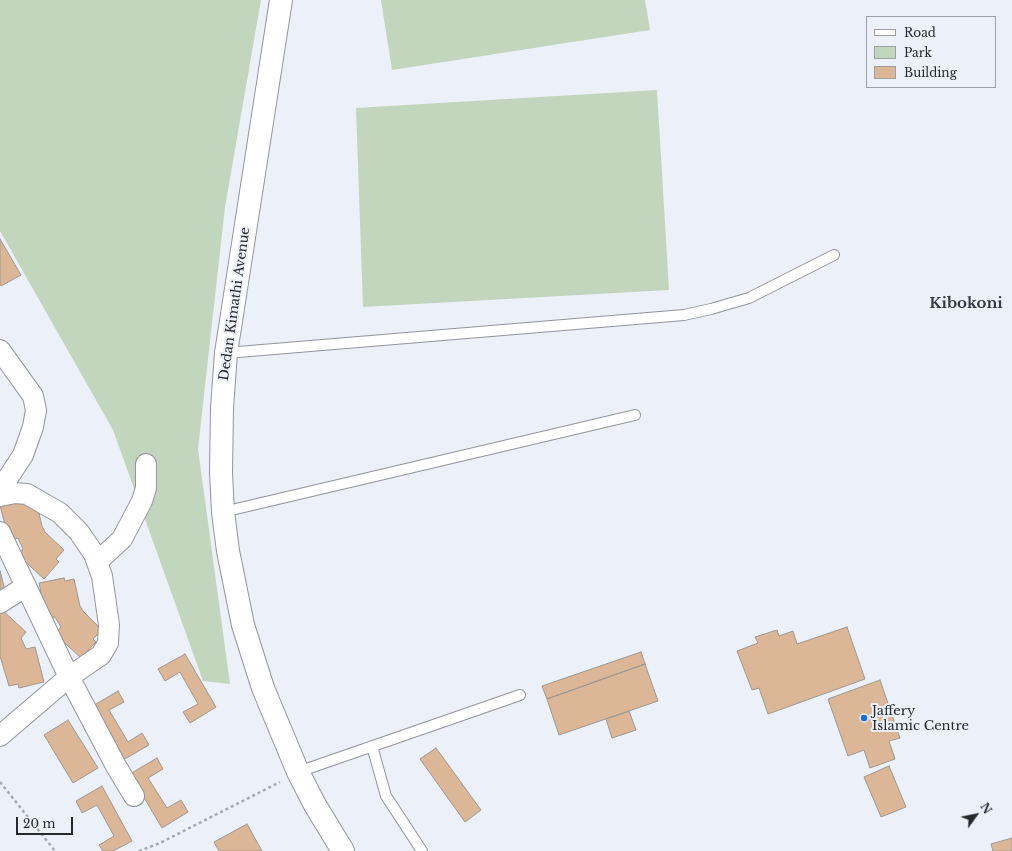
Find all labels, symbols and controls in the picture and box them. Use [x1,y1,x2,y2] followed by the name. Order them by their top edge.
[866,16,996,88] legend
[904,25,936,40] text: Road
[904,45,932,60] text: Park
[904,65,957,80] text: Building
[217,226,253,382] street label: Dedan Kimathi Avenue
[929,295,1003,313] district label: Kibokoni
[872,703,969,734] place label: Jaffery Islamic Centre
[859,713,869,723] marker: Jaffery Islamic Centre
[956,795,996,835] north arrow
[977,800,995,817] text: N
[18,809,75,835] scale bar
[23,816,55,831] text: 20 m

